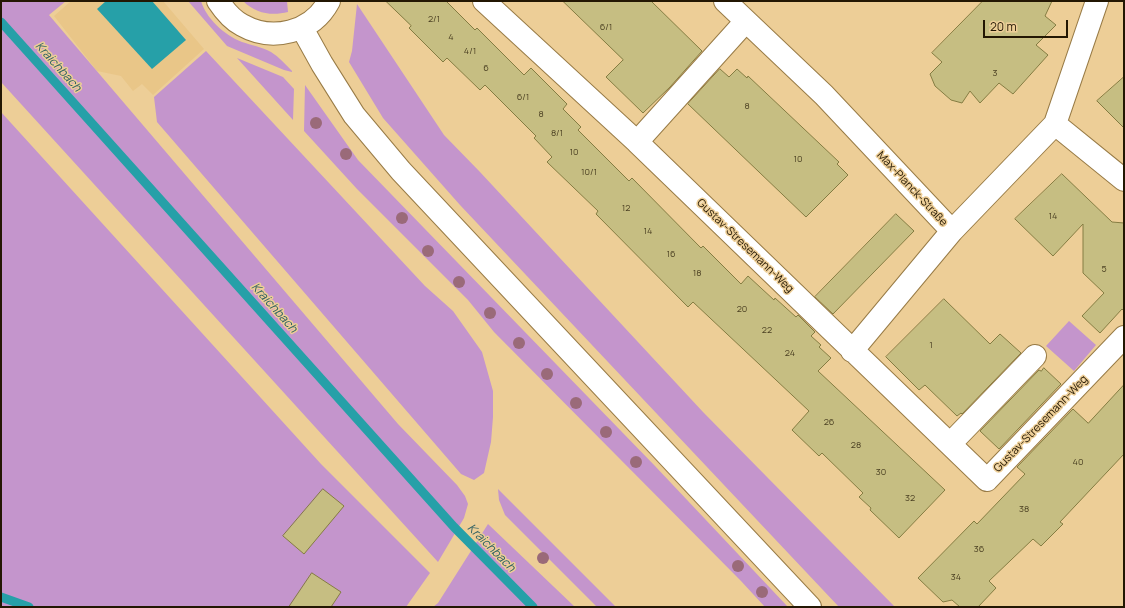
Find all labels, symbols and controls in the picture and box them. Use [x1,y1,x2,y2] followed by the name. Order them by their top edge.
[985,12,1070,38] scale bar
[428,14,440,24] house number: 2/1
[990,18,1017,35] text: 20 m
[600,22,612,32] house number: 6/1
[448,32,454,42] house number: 4
[32,39,84,95] water label: Kraichbach
[464,46,476,56] house number: 4/1
[483,63,489,73] house number: 6
[993,68,997,78] house number: 3
[517,92,529,102] house number: 6/1
[744,101,750,111] house number: 8
[538,109,544,119] house number: 8
[551,128,563,138] house number: 8/1
[570,147,578,157] house number: 10
[874,149,950,229] street label: Max-Planck-Straße
[794,154,802,164] house number: 10
[581,167,597,177] house number: 10/1
[694,196,796,296] street label: Gustav-Stresemann-Weg
[622,203,630,213] house number: 12
[1049,211,1057,221] house number: 14
[644,226,652,236] house number: 14
[666,249,676,259] house number: 16
[1101,264,1107,274] house number: 5
[693,268,701,278] house number: 18
[248,280,300,336] water label: Kraichbach
[737,304,747,314] house number: 20
[762,325,772,335] house number: 22
[929,340,933,350] house number: 1
[785,348,795,358] house number: 24
[991,373,1091,475] street label: Gustav-Stresemann-Weg
[824,417,834,427] house number: 26
[851,440,861,450] house number: 28
[1073,457,1083,467] house number: 40
[876,467,886,477] house number: 30
[905,493,915,503] house number: 32
[1019,504,1029,514] house number: 38
[464,521,518,575] water label: Kraichbach
[974,544,984,554] house number: 36
[951,572,961,582] house number: 34

